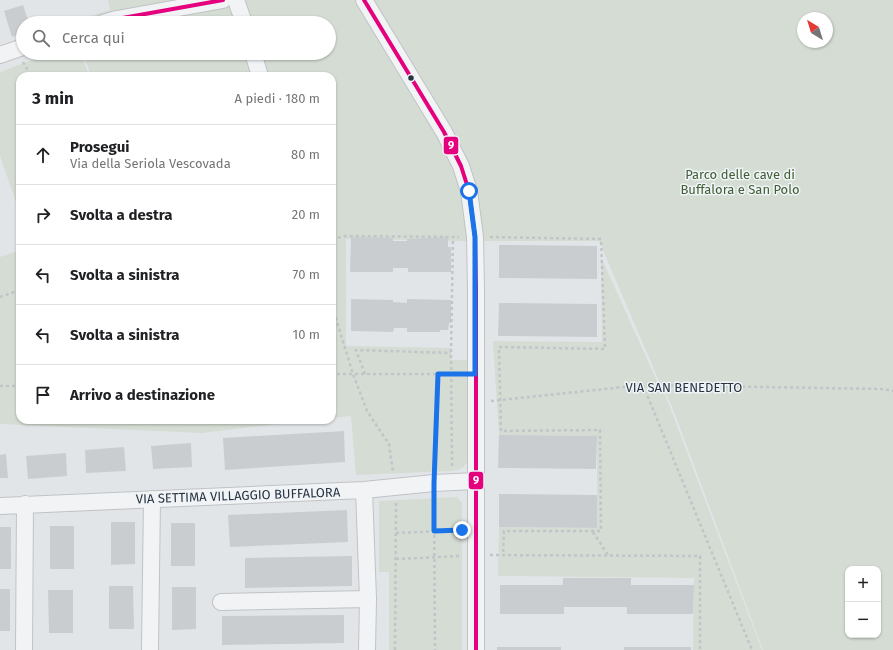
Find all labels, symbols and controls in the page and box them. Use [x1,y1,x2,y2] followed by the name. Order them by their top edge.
[797,12,833,48] north arrow
[16,16,336,60] search box
[30,27,52,49] icon: search
[62,29,125,47] text: Cerca qui
[406,73,416,83] unlabelled marker
[32,88,74,109] text: 3 min
[235,91,320,106] text: A piedi · 180 m
[443,136,459,155] line badge: 9
[70,138,129,156] text: Prosegui
[448,139,454,152] text: 9
[32,144,54,166] icon: ahead
[291,147,320,162] text: 80 m
[70,156,231,171] text: Via della Seriola Vescovada
[680,167,800,197] park label: Parco delle cave di Buffalora e San Polo
[460,182,478,200] route start
[32,204,54,226] icon: right
[70,206,172,224] text: Svolta a destra
[292,207,320,222] text: 20 m
[32,264,54,286] icon: left
[70,266,180,284] text: Svolta a sinistra
[293,267,320,282] text: 70 m
[32,324,54,346] icon: left
[70,326,180,344] text: Svolta a sinistra
[293,327,320,342] text: 10 m
[626,380,742,395] street label: VIA SAN BENEDETTO
[32,384,54,406] icon: arrive
[70,386,215,404] text: Arrivo a destinazione
[468,471,484,490] line badge: 9
[473,474,479,487] text: 9
[136,484,341,507] street label: VIA SETTIMA VILLAGGIO BUFFALORA
[453,521,471,539] route end
[845,566,881,638] map controls
[845,566,881,602] button: +
[845,602,881,638] button: −

